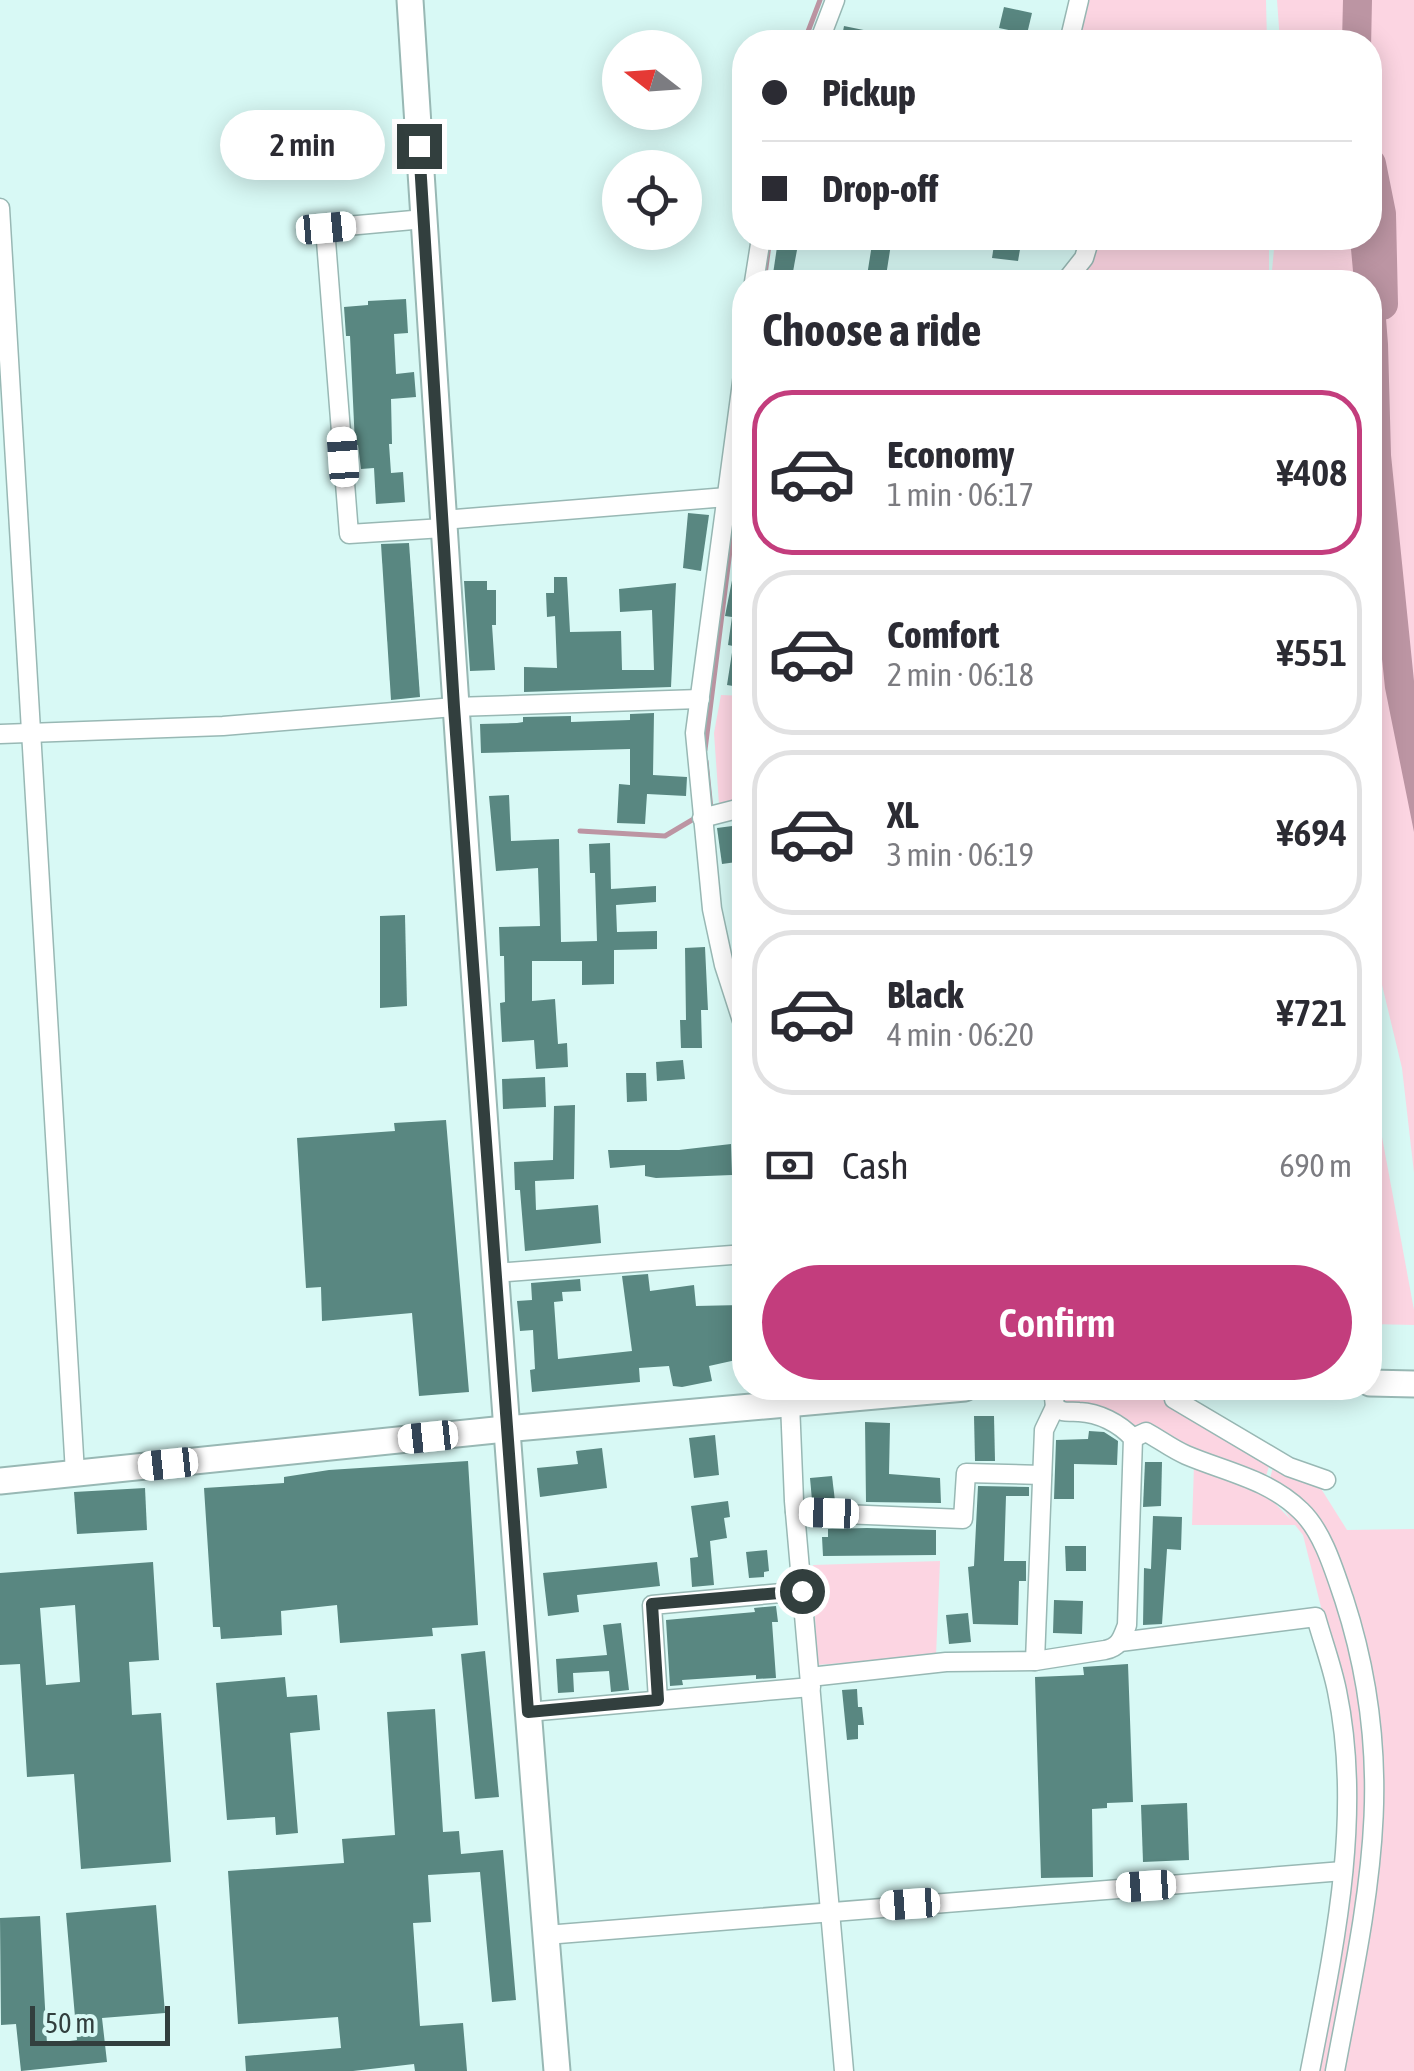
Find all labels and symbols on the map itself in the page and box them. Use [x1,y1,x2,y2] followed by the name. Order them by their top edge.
[602,30,702,130] north arrow
[219,111,384,181] callout: 2 min
[397,124,442,169] route end
[295,210,357,246] car
[326,426,360,488] car
[397,1419,459,1455] car
[137,1446,199,1482] car
[798,1497,860,1529] car
[780,1569,825,1614] route start
[1115,1869,1177,1903] car
[879,1887,941,1921] car
[30,2001,170,2046] scale bar

